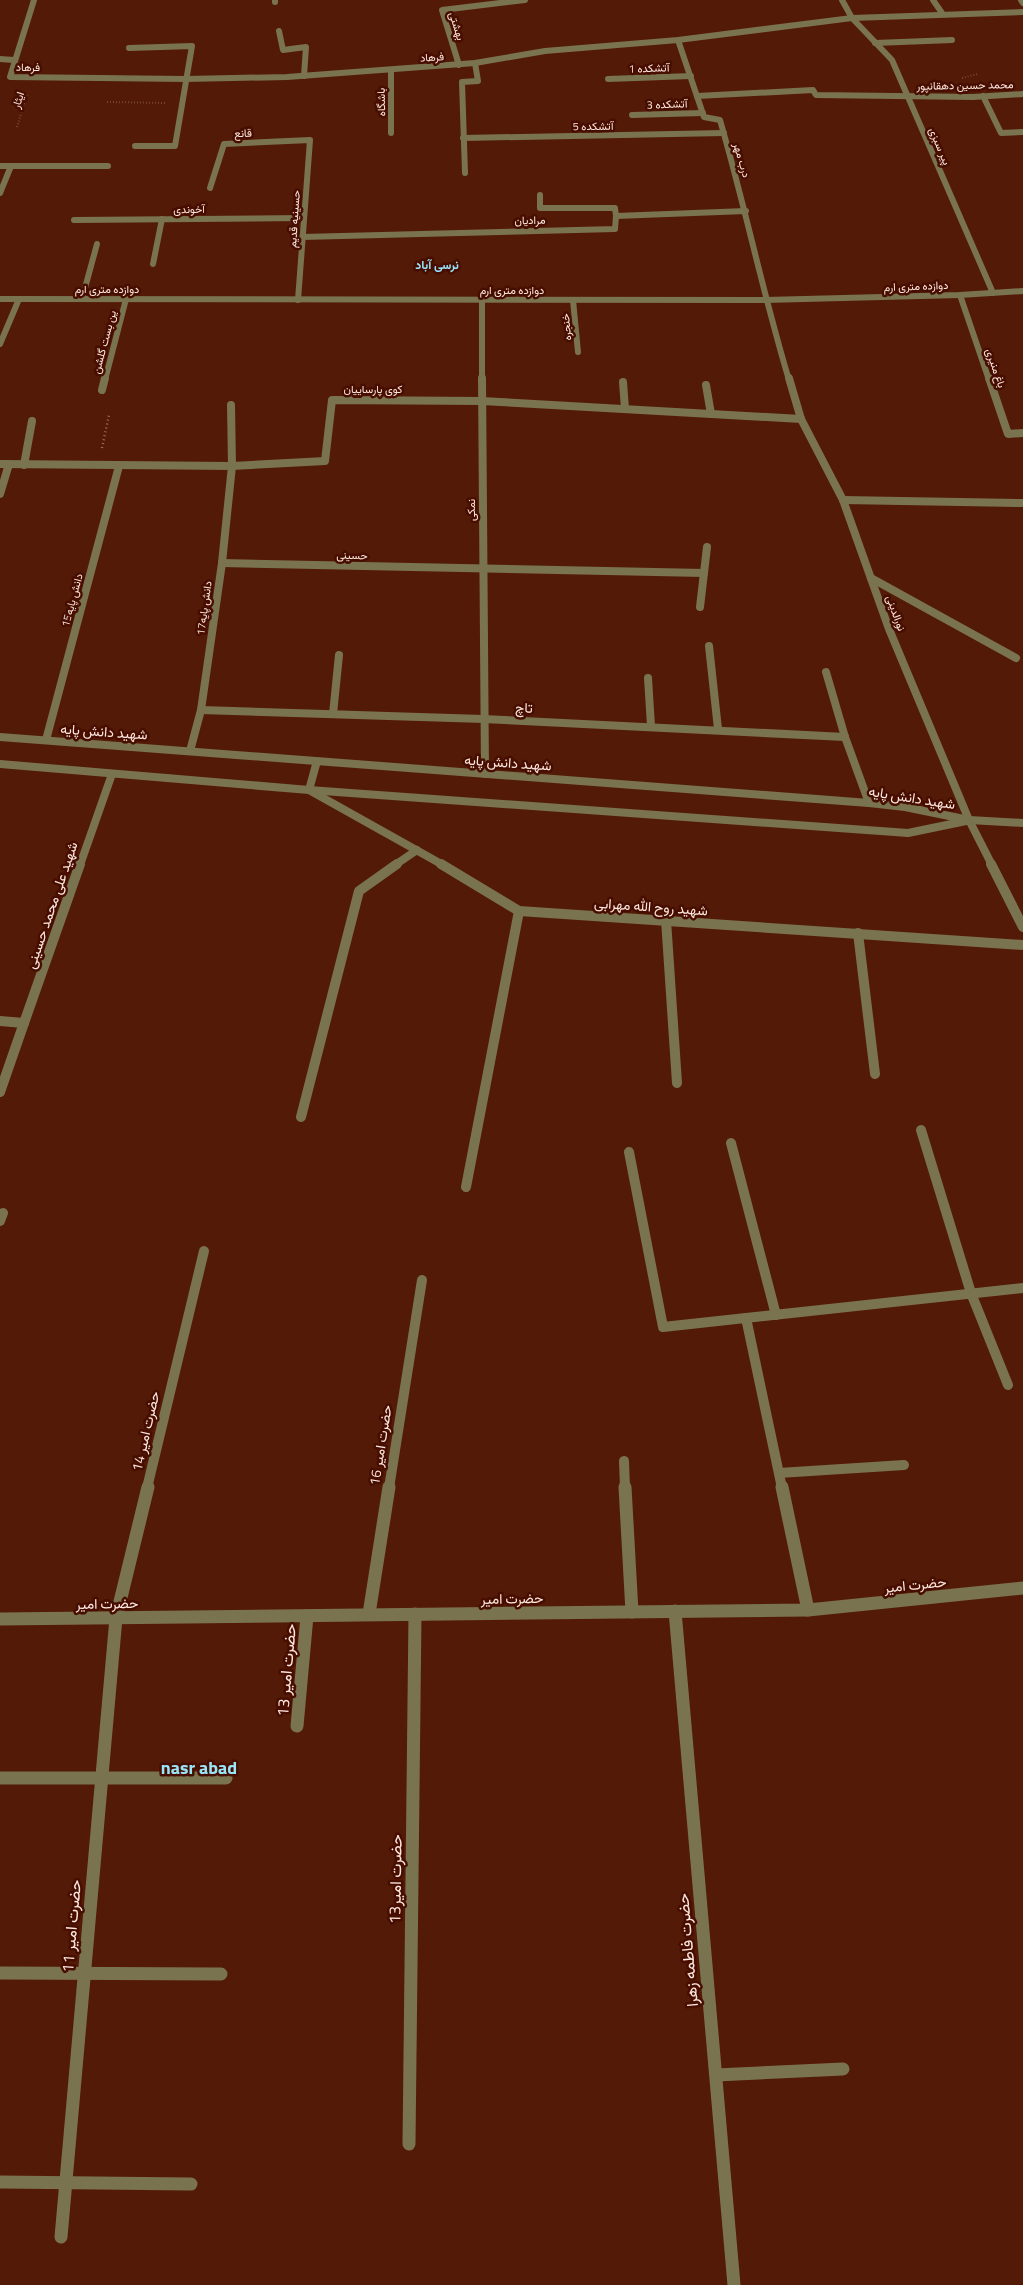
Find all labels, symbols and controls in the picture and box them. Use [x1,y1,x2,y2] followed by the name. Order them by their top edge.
[445,10,469,42] street label: بهشتی
[419,48,445,66] street label: فرهاد
[16,59,40,75] street label: فرهاد
[628,59,671,77] street label: آتشکده 1
[915,76,1014,94] street label: محمد حسین دهقانپور
[373,88,389,116] street label: باشگاه
[7,90,28,111] street label: ایثار
[646,95,689,113] street label: آتشکده 3
[572,118,615,134] street label: آتشکده 5
[234,125,252,141] street label: قانع
[925,125,955,167] street label: پیر سبزی
[729,140,755,179] street label: درب مهر
[284,190,304,248] street label: حسینیه قدیم
[173,201,206,217] street label: آخوندی
[514,212,546,228] street label: مرادیان
[415,255,459,274] district label: نرسی آباد
[883,277,949,295] street label: دوازده متری ارم
[75,281,139,297] street label: دوازده متری ارم
[480,282,544,298] street label: دوازده متری ارم
[88,308,120,375] street label: ین بست گلشن
[557,313,575,341] street label: خنجره
[982,346,1010,390] street label: باغ منیری
[344,381,403,397] street label: کوی پارساییان
[463,499,479,521] street label: نمکی
[336,547,368,563] street label: حسینی
[57,571,87,629] street label: دانش پایه15
[192,580,216,636] street label: دانش پایه17
[882,593,910,633] street label: نورالدینی
[515,696,534,719] street label: تاچ
[60,717,148,745] street label: شهید دانش پایه
[464,748,552,776] street label: شهید دانش پایه
[867,780,957,814] street label: شهید دانش پایه
[19,839,83,971] street label: شهید علی محمد حسینی
[593,892,709,921] street label: شهید روح الله مهرابی
[126,1389,164,1473] street label: حضرت امیر 14
[363,1403,397,1487] street label: حضرت امیر 16
[882,1570,947,1598] street label: حضرت امیر
[479,1587,544,1609] street label: حضرت امیر
[74,1592,139,1614] street label: حضرت امیر
[270,1622,302,1717] street label: حضرت امیر 13
[161,1754,237,1781] district label: nasr abad
[382,1834,408,1924] street label: حضرت امیر13
[55,1878,87,1973] street label: حضرت امیر 11
[670,1892,704,2008] street label: حضرت فاطمه زهرا

